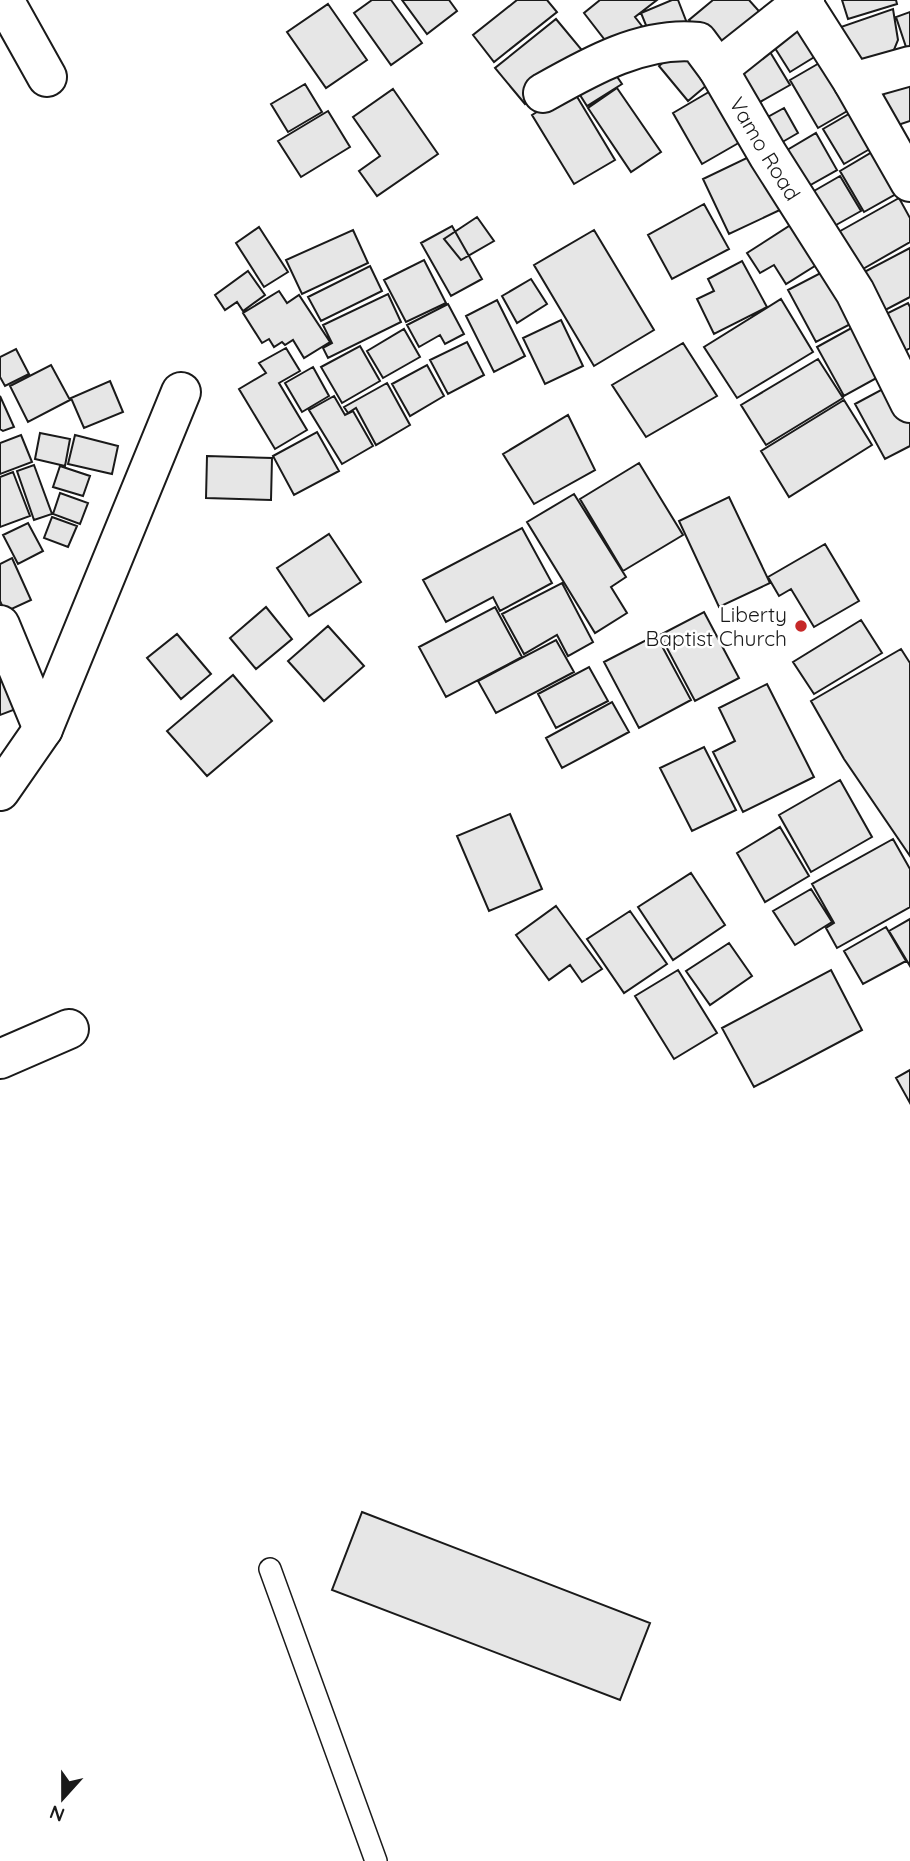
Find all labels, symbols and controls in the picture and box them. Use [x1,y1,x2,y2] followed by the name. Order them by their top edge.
[724,92,806,205] street label: Vamo Road
[646,601,787,651] place label: Liberty Baptist Church
[793,618,809,634] marker: Liberty Baptist Church
[28,1763,98,1833] north arrow
[46,1800,68,1828] text: N

